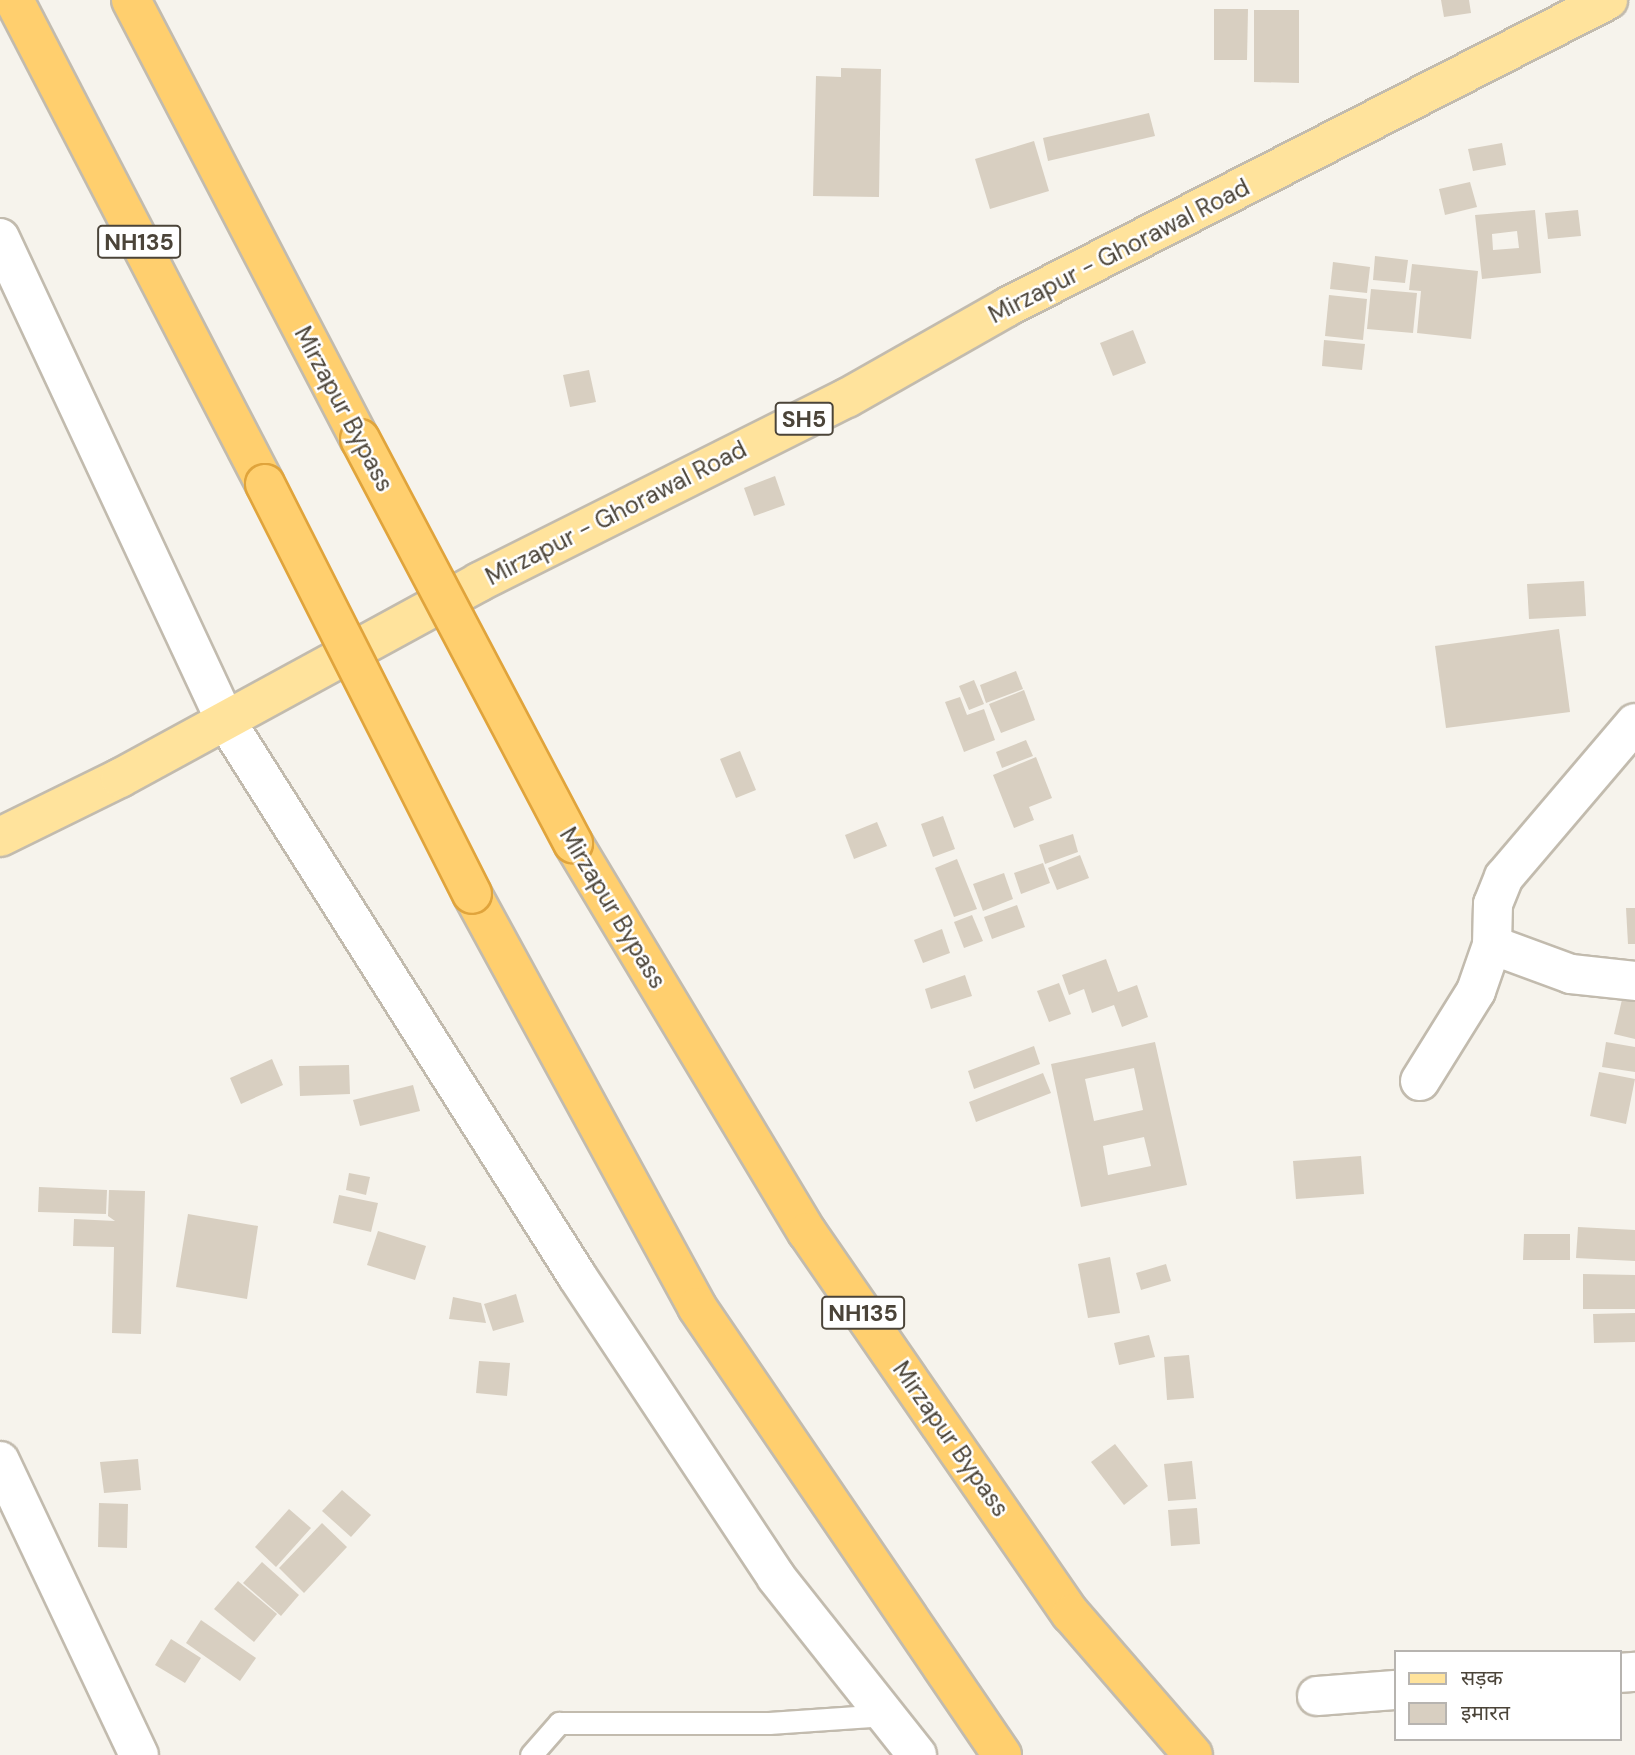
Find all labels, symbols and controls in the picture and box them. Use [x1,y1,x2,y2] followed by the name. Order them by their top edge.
[984,173,1254,329] street label: Mirzapur - Ghorawal Road
[97,222,181,262] road number: NH135
[288,321,400,497] street label: Mirzapur Bypass
[774,400,834,438] road number: SH5
[481,435,751,591] street label: Mirzapur - Ghorawal Road
[554,822,672,994] street label: Mirzapur Bypass
[821,1294,905,1332] road number: NH135
[887,1356,1015,1522] street label: Mirzapur Bypass
[1394,1650,1621,1741] legend
[1461,1664,1503,1692] text: सड़क
[1461,1699,1510,1727] text: इमारत

